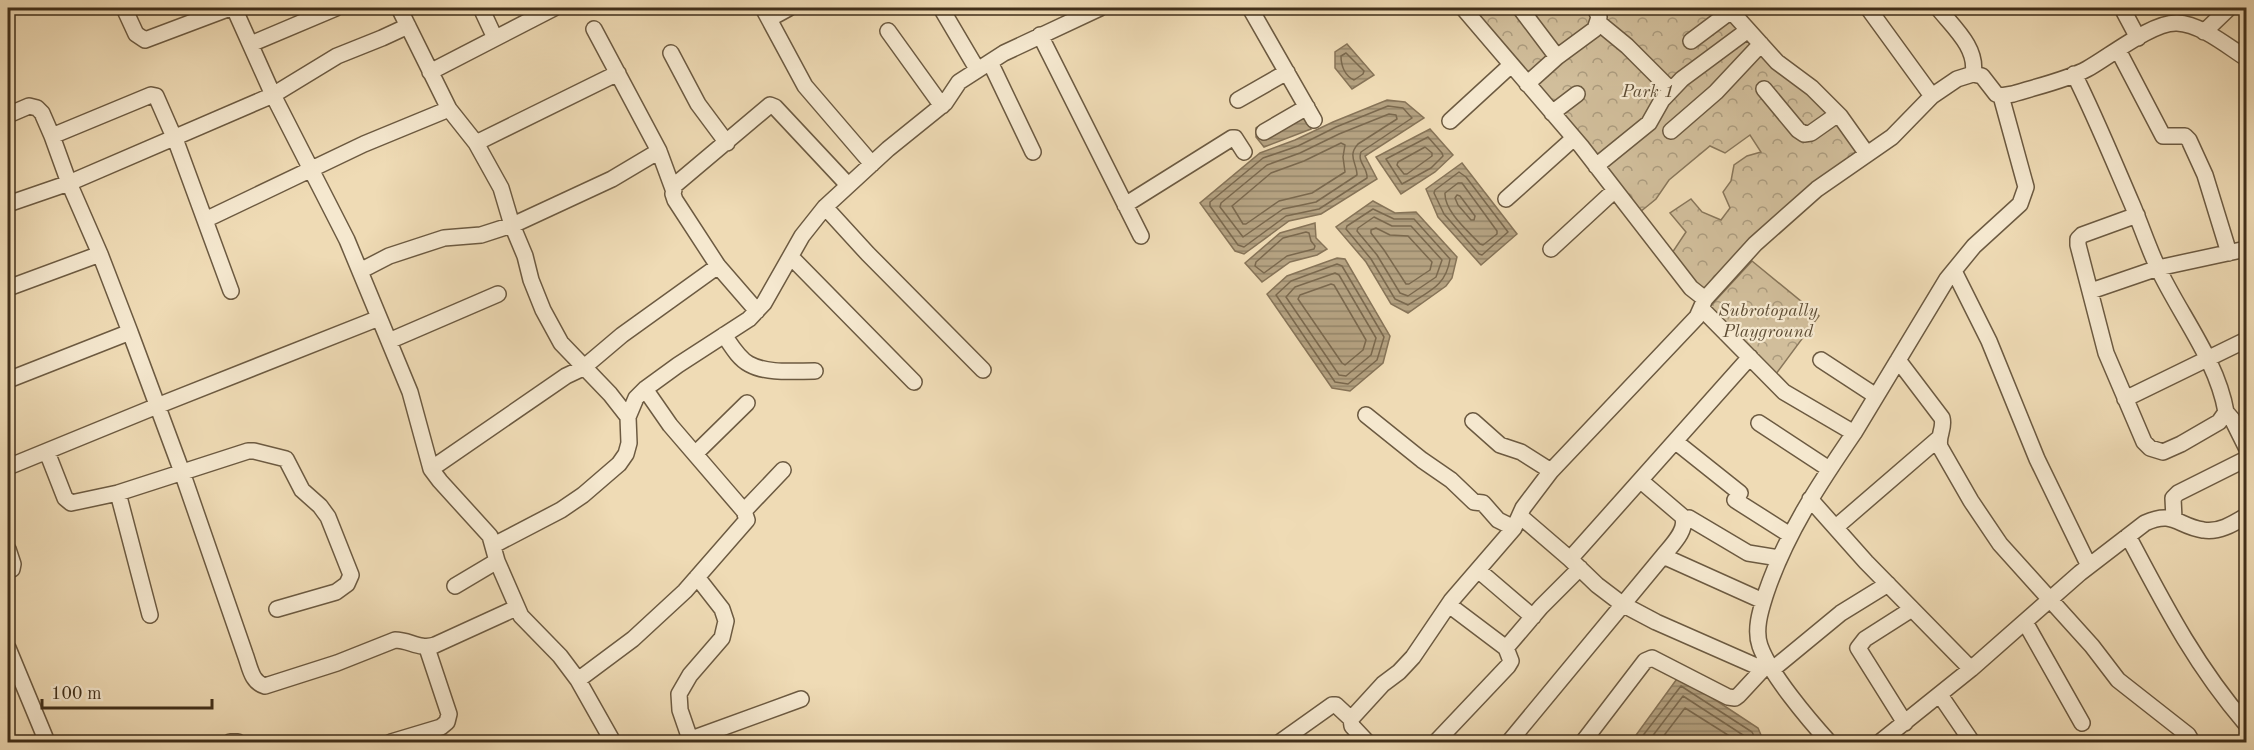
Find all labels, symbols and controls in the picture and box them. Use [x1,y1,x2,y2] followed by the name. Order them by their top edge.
[1621,83,1674,101] park label: Park 1
[1718,302,1818,341] park label: Subrotopally Playground
[42,672,212,710] scale bar
[51,685,102,703] text: 100 m

